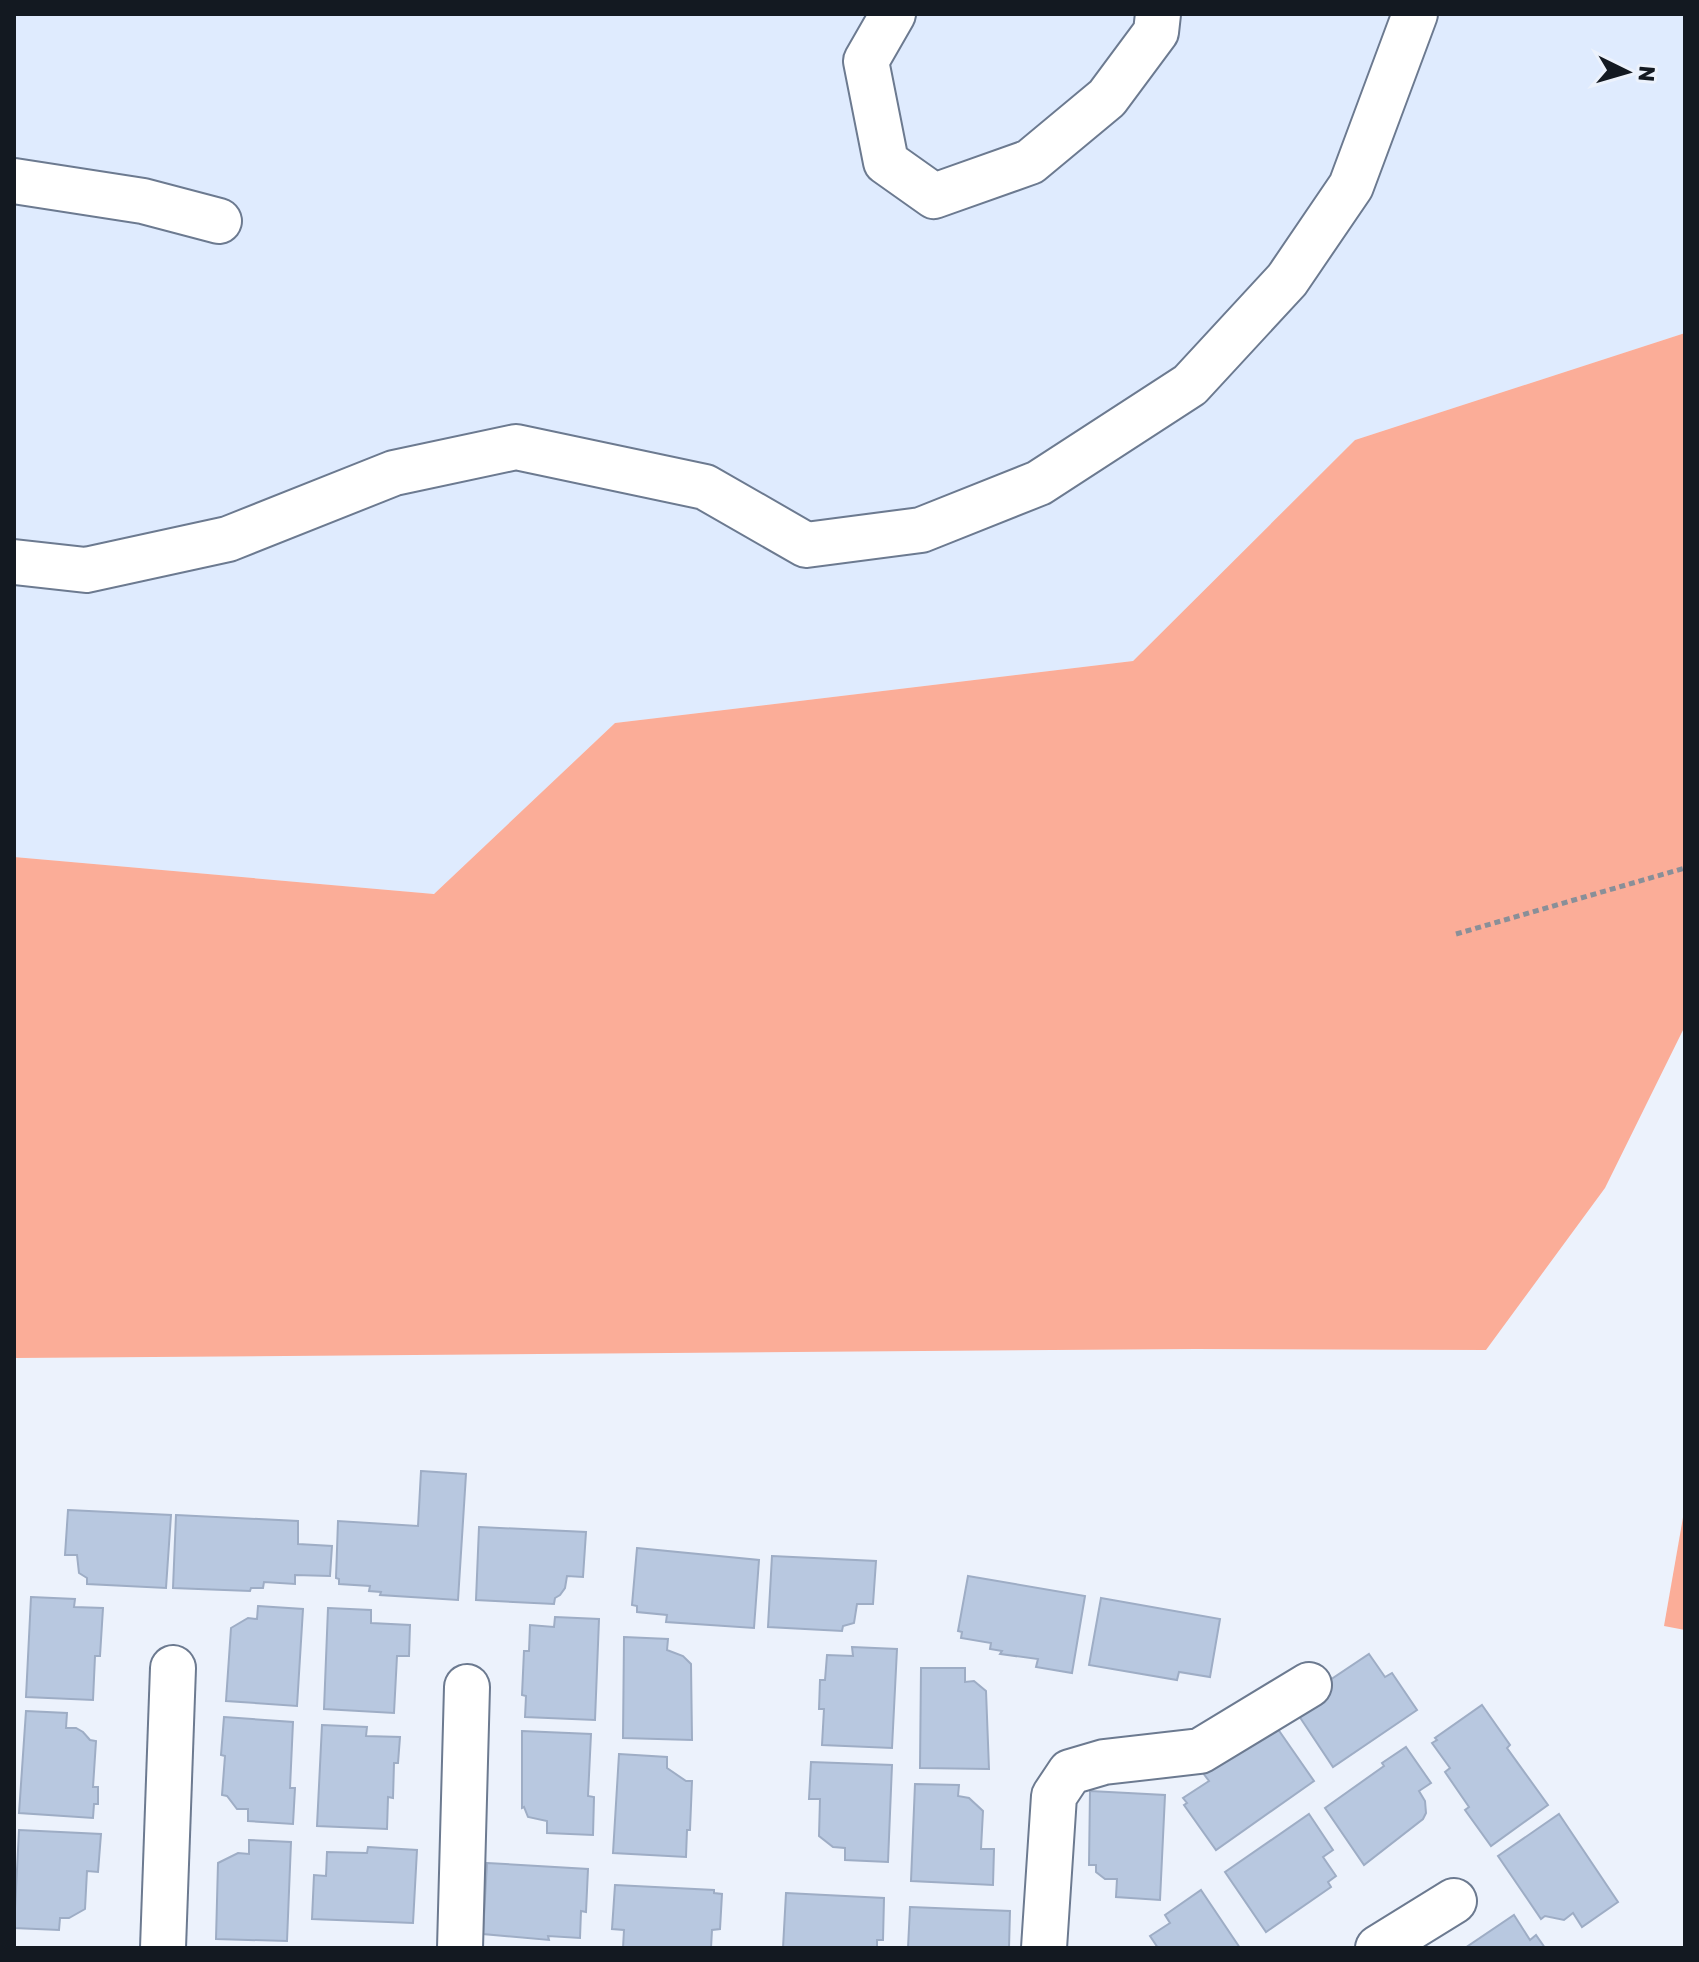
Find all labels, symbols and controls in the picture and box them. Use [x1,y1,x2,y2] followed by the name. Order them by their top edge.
[1587,32,1667,112] north arrow
[1632,65,1661,83] text: N

